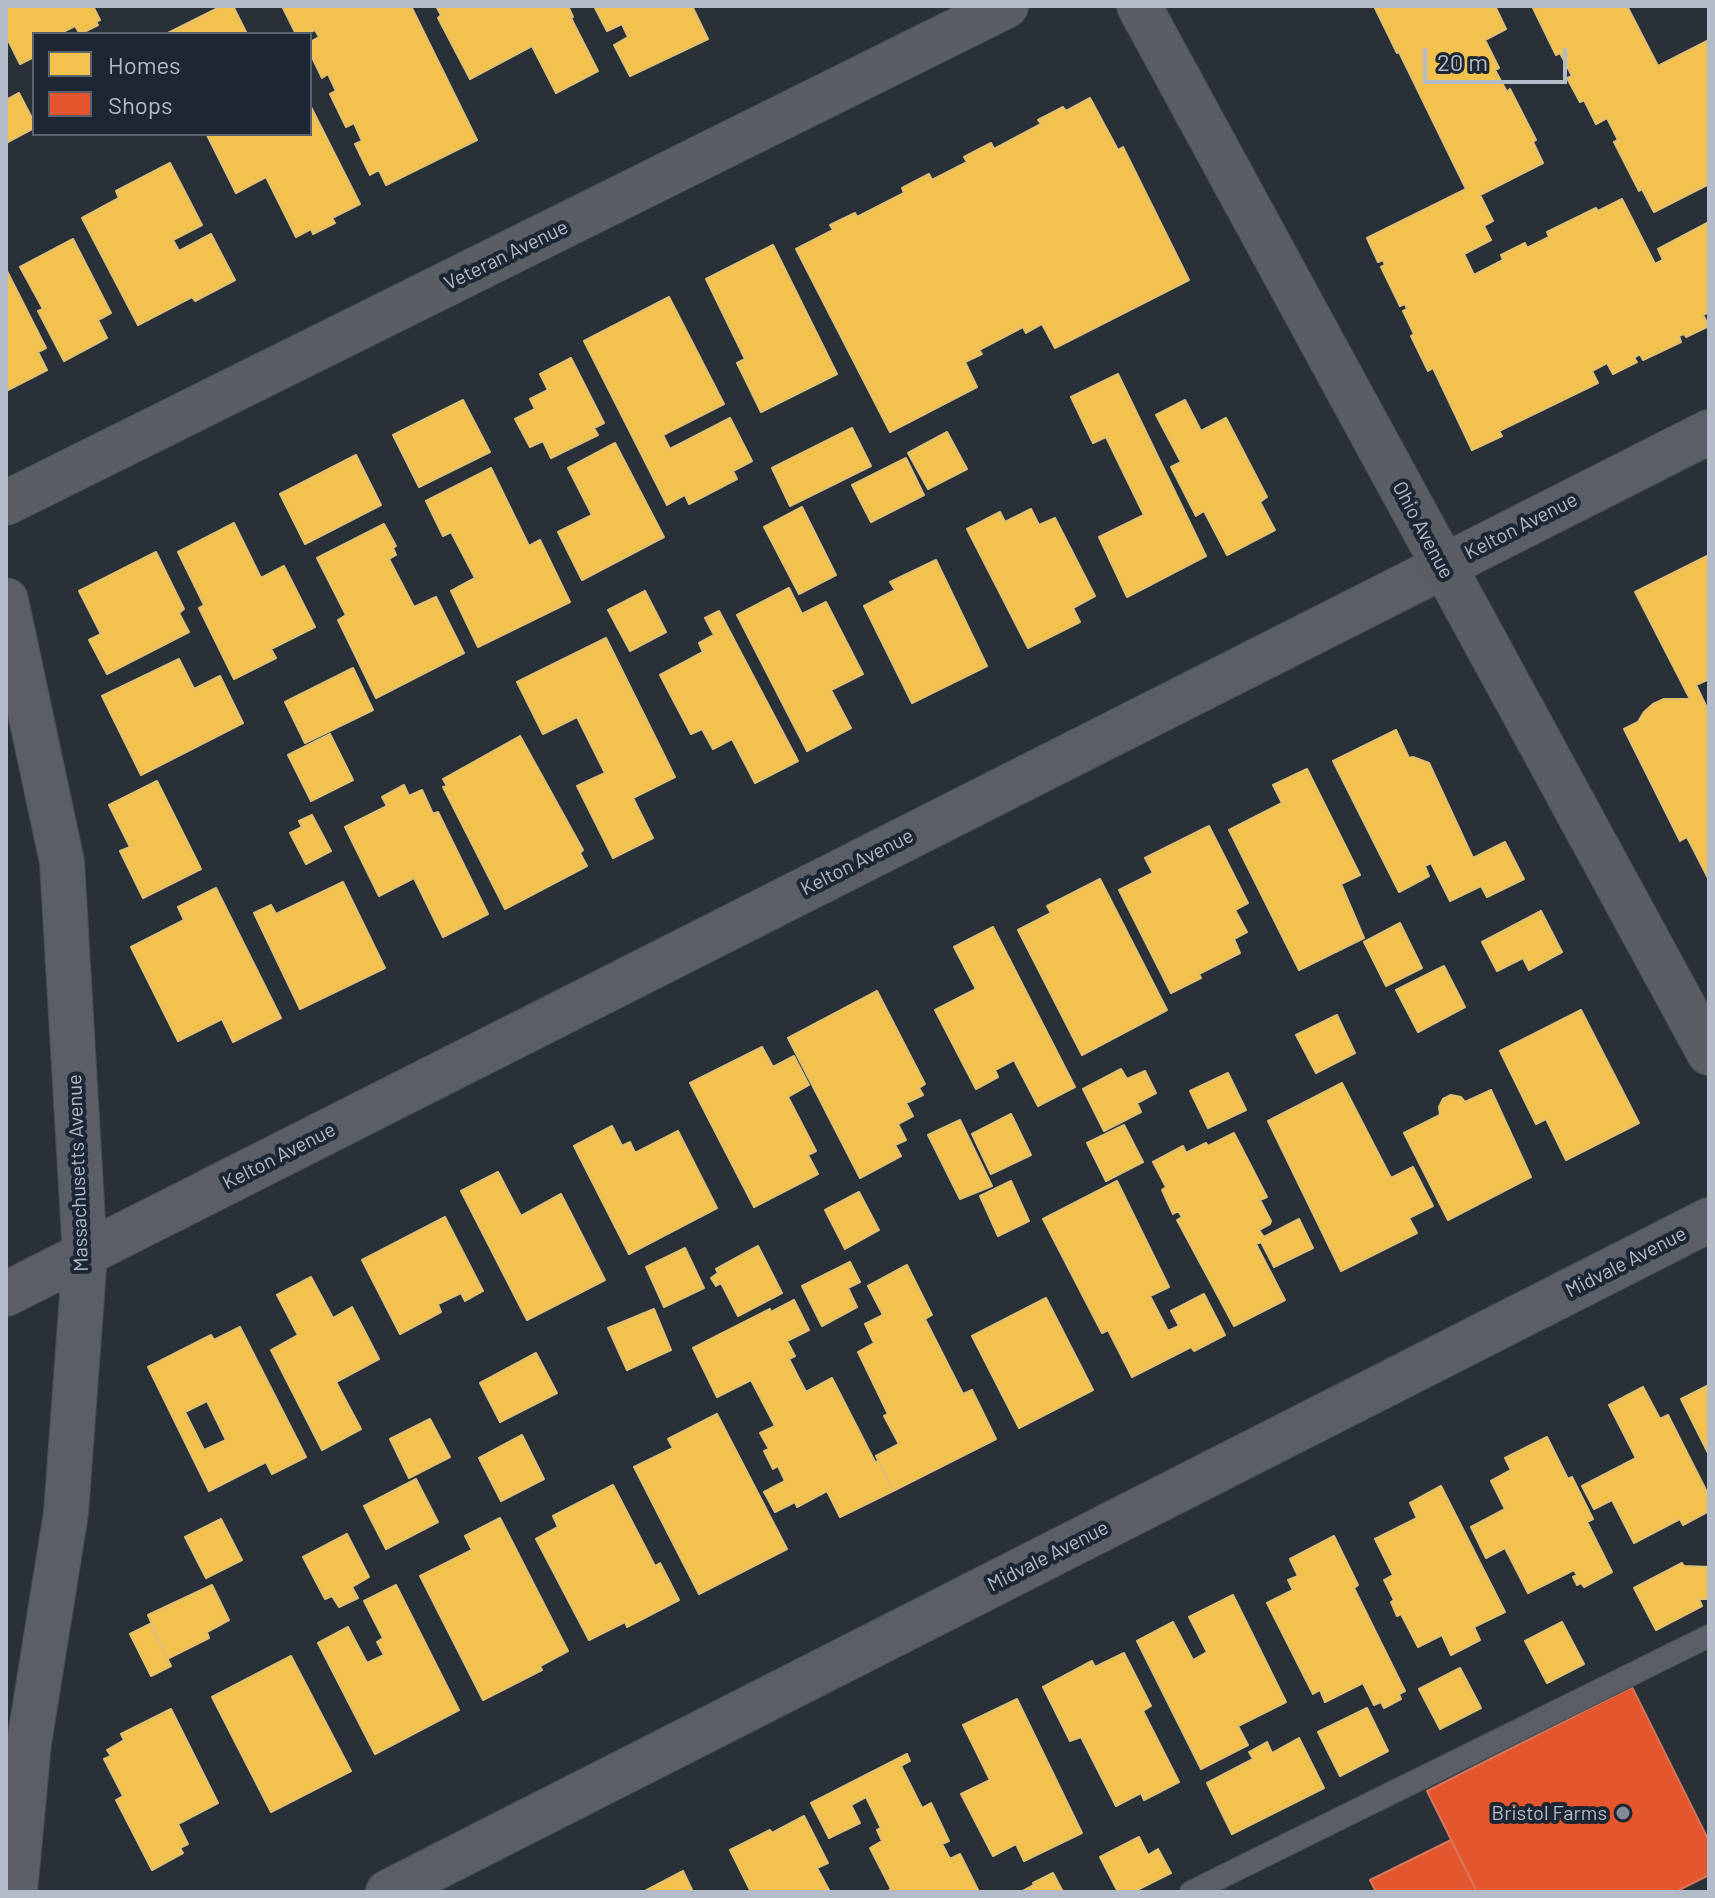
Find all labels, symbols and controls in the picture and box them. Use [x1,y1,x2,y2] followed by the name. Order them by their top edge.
[32,32,312,136] legend
[1427,32,1571,82] scale bar
[1437,47,1488,76] text: 20 m
[108,50,181,79] text: Homes
[108,90,173,119] text: Shops
[440,215,572,295] street label: Veteran Avenue
[1387,477,1459,583] street label: Ohio Avenue
[1461,487,1581,565] street label: Kelton Avenue
[797,823,917,901] street label: Kelton Avenue
[63,1074,93,1272] street label: Massachusetts Avenue
[219,1117,339,1195] street label: Kelton Avenue
[1561,1221,1691,1303] street label: Midvale Avenue
[983,1515,1113,1597] street label: Midvale Avenue
[1492,1801,1607,1825] place label: Bristol Farms
[1614,1804,1632,1822] marker: Bristol Farms

